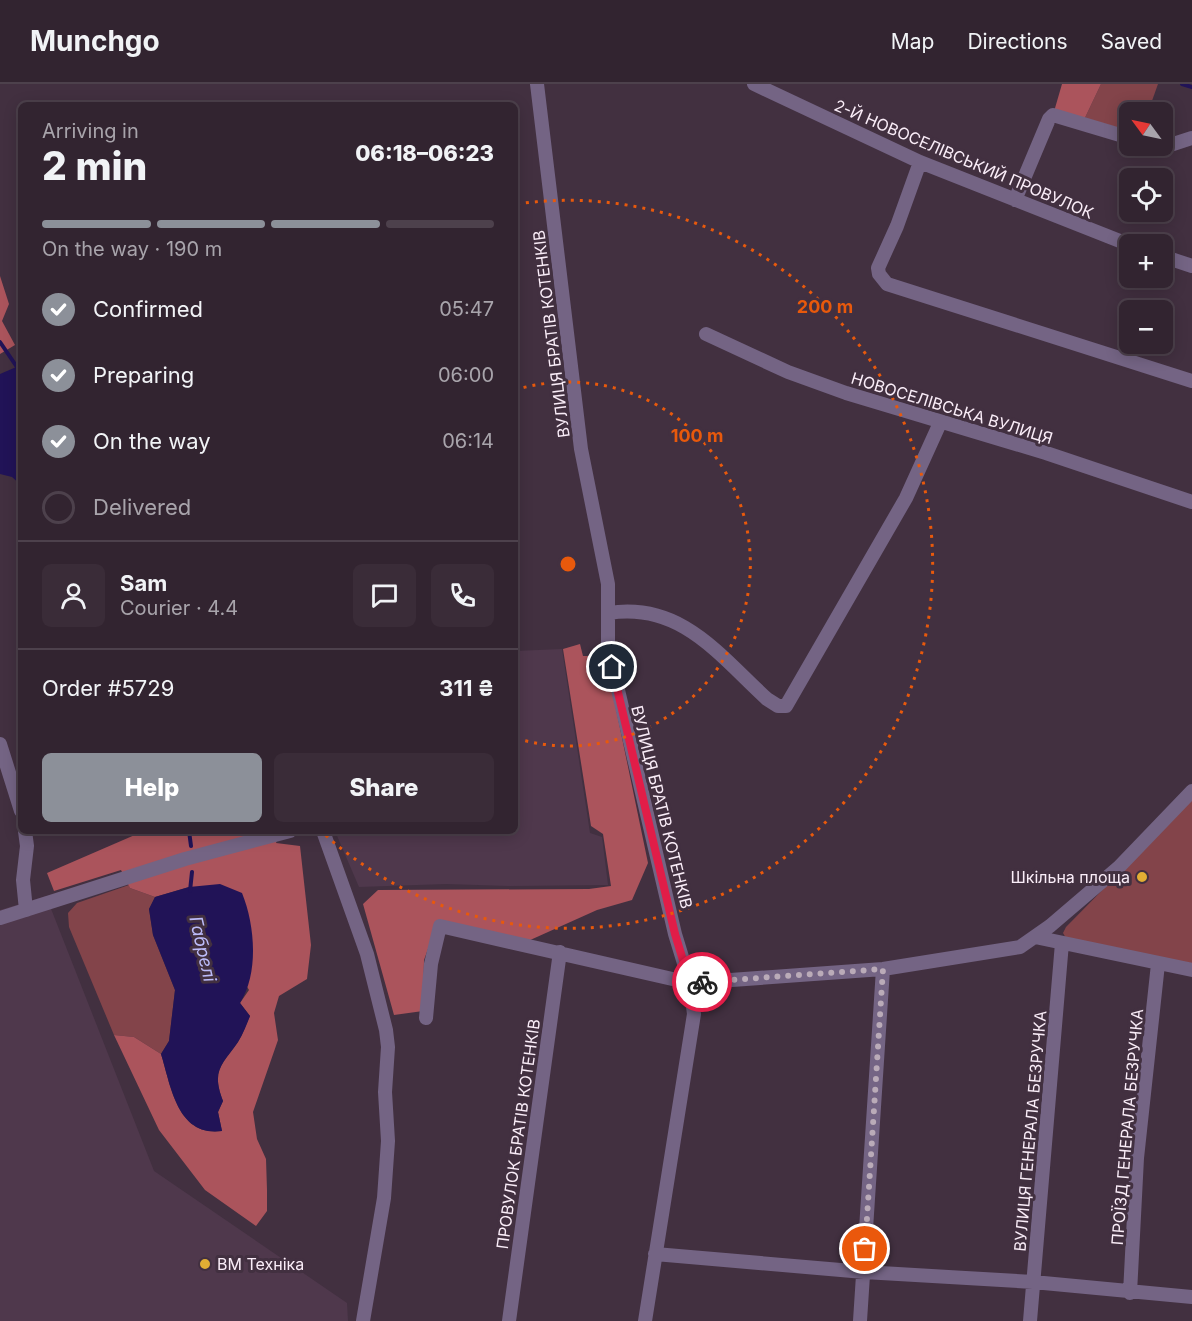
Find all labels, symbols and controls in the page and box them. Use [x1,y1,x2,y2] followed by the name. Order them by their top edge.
[30,24,160,58] text: Munchgo
[891,29,934,54] text: Map
[967,29,1068,54] text: Directions
[1101,29,1162,54] text: Saved
[831,95,1097,223] street label: 2-Й НОВОСЕЛІВСЬКИЙ ПРОВУЛОК
[1119,102,1173,156] north arrow
[1119,102,1173,354] map controls
[42,119,139,143] text: Arriving in
[355,140,494,166] text: 06:18–06:23
[42,142,147,189] text: 2 min
[1119,168,1173,222] button: locate
[528,229,574,439] street label: ВУЛИЦЯ БРАТІВ КОТЕНКІВ
[1119,234,1173,288] button: +
[42,237,222,261] text: On the way · 190 m
[42,293,75,326] icon: check
[93,296,203,322] text: Confirmed
[797,296,853,317] text: 200 m
[439,297,494,321] text: 05:47
[1119,300,1173,354] button: −
[42,359,75,392] icon: check
[93,362,194,388] text: Preparing
[438,363,494,387] text: 06:00
[849,368,1055,448] street label: НОВОСЕЛІВСЬКА ВУЛИЦЯ
[42,425,75,458] icon: check
[671,425,723,446] text: 100 m
[93,428,211,454] text: On the way
[442,429,494,453] text: 06:14
[93,494,191,520] text: Delivered
[558,554,578,574] centre of rings
[42,564,105,627] button: person
[353,564,416,627] button: chat
[431,564,494,627] button: phone
[120,570,167,596] text: Sam
[120,596,238,620] text: Courier · 4.4
[586,641,637,692] pin
[595,650,628,683] icon: home
[42,675,174,701] text: Order #5729
[439,675,494,701] text: 311 ₴
[627,703,697,911] street label: ВУЛИЦЯ БРАТІВ КОТЕНКІВ
[42,753,262,822] button: Help
[274,753,494,822] button: Share
[1010,867,1130,887] place label: Шкільна площа
[1135,870,1149,884] marker: Шкільна площа
[185,914,221,985] water label: Габрелі
[672,952,732,1012] courier
[686,966,719,999] icon: bike
[1107,1008,1147,1246] street label: ПРОЇЗД ГЕНЕРАЛА БЕЗРУЧКА
[1009,1010,1051,1252] street label: ВУЛИЦЯ ГЕНЕРАЛА БЕЗРУЧКА
[492,1018,544,1250] street label: ПРОВУЛОК БРАТІВ КОТЕНКІВ
[839,1223,890,1274] pin
[848,1232,881,1265] icon: bag
[217,1254,304,1274] place label: ВМ Техніка
[198,1257,212,1271] marker: ВМ Техніка

